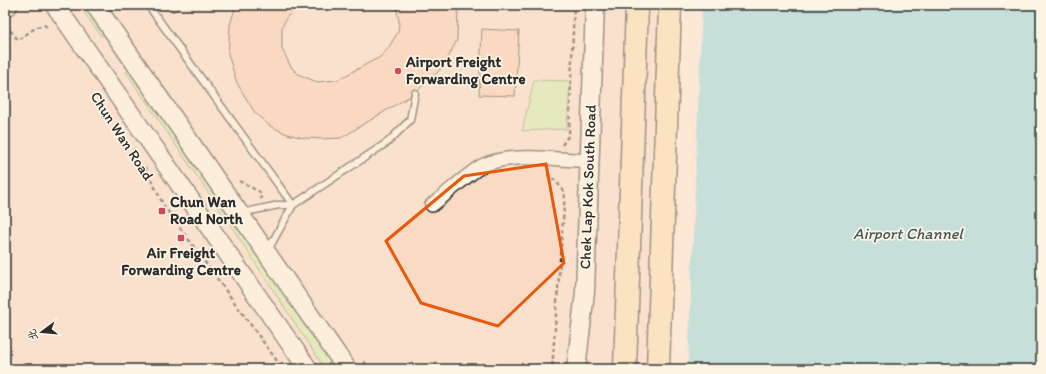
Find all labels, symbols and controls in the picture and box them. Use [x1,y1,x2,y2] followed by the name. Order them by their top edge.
[405,53,526,89] place label: Airport Freight Forwarding Centre
[393,66,403,76] marker: Airport Freight Forwarding Centre
[87,88,158,184] street label: Chun Wan Road
[576,104,600,270] street label: Chek Lap Kok South Road
[170,193,244,228] place label: Chun Wan Road North
[157,206,167,216] marker: Chun Wan Road North
[853,224,964,243] water label: Airport Channel
[176,233,186,243] marker: Air Freight Forwarding Centre
[121,244,241,280] place label: Air Freight Forwarding Centre
[22,312,62,352] north arrow
[25,328,41,342] text: 北

